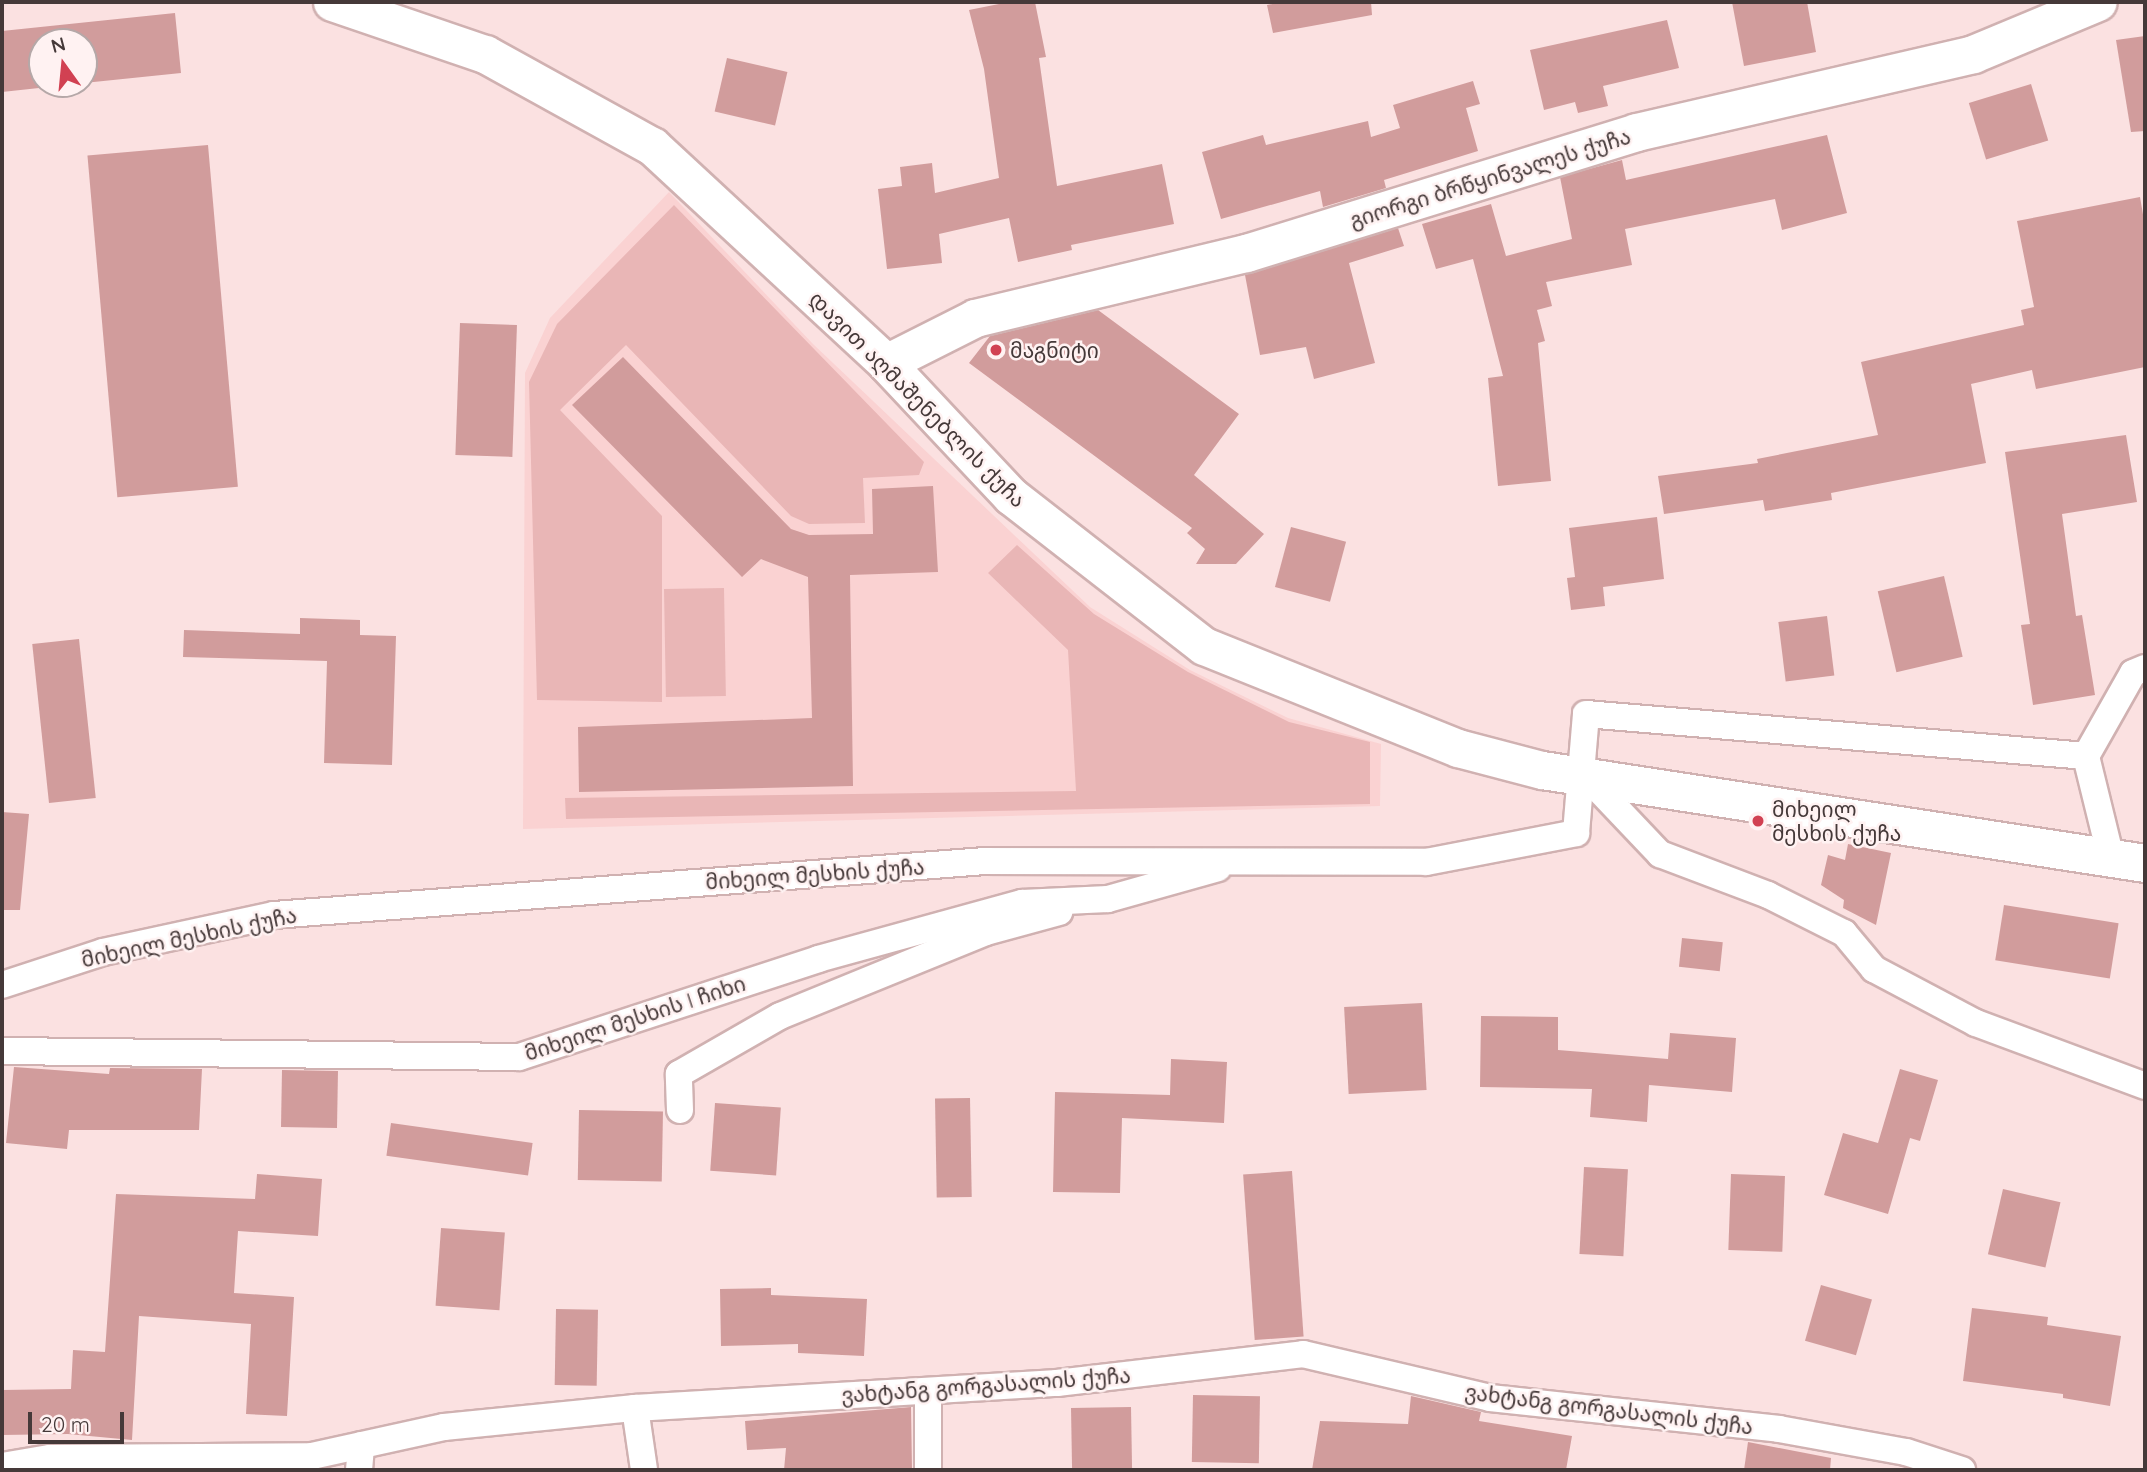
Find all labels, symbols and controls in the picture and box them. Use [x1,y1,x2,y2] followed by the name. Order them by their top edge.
[28,28,98,98] north arrow
[48,31,68,58] text: N
[1346,123,1634,233] street label: გიორგი ბრწყინვალეს ქუჩა
[805,286,1031,512] street label: დავით აღმაშენებლის ქუჩა
[1010,337,1099,363] place label: მაგნიტი
[988,342,1004,358] marker: მაგნიტი
[1772,796,1901,846] place label: მიხეილ მესხის ქუჩა
[1750,813,1766,829] marker: მიხეილ მესხის ქუჩა
[705,854,925,894] street label: მიხეილ მესხის ქუჩა
[79,902,299,972] street label: მიხეილ მესხის ქუჩა
[521,970,749,1066] street label: მიხეილ მესხის I ჩიხი
[840,1362,1132,1408] street label: ვახტანგ გორგასალის ქუჩა
[1463,1379,1755,1439] street label: ვახტანგ გორგასალის ქუჩა
[32,1398,128,1442] scale bar
[41,1411,90,1437] text: 20 m

